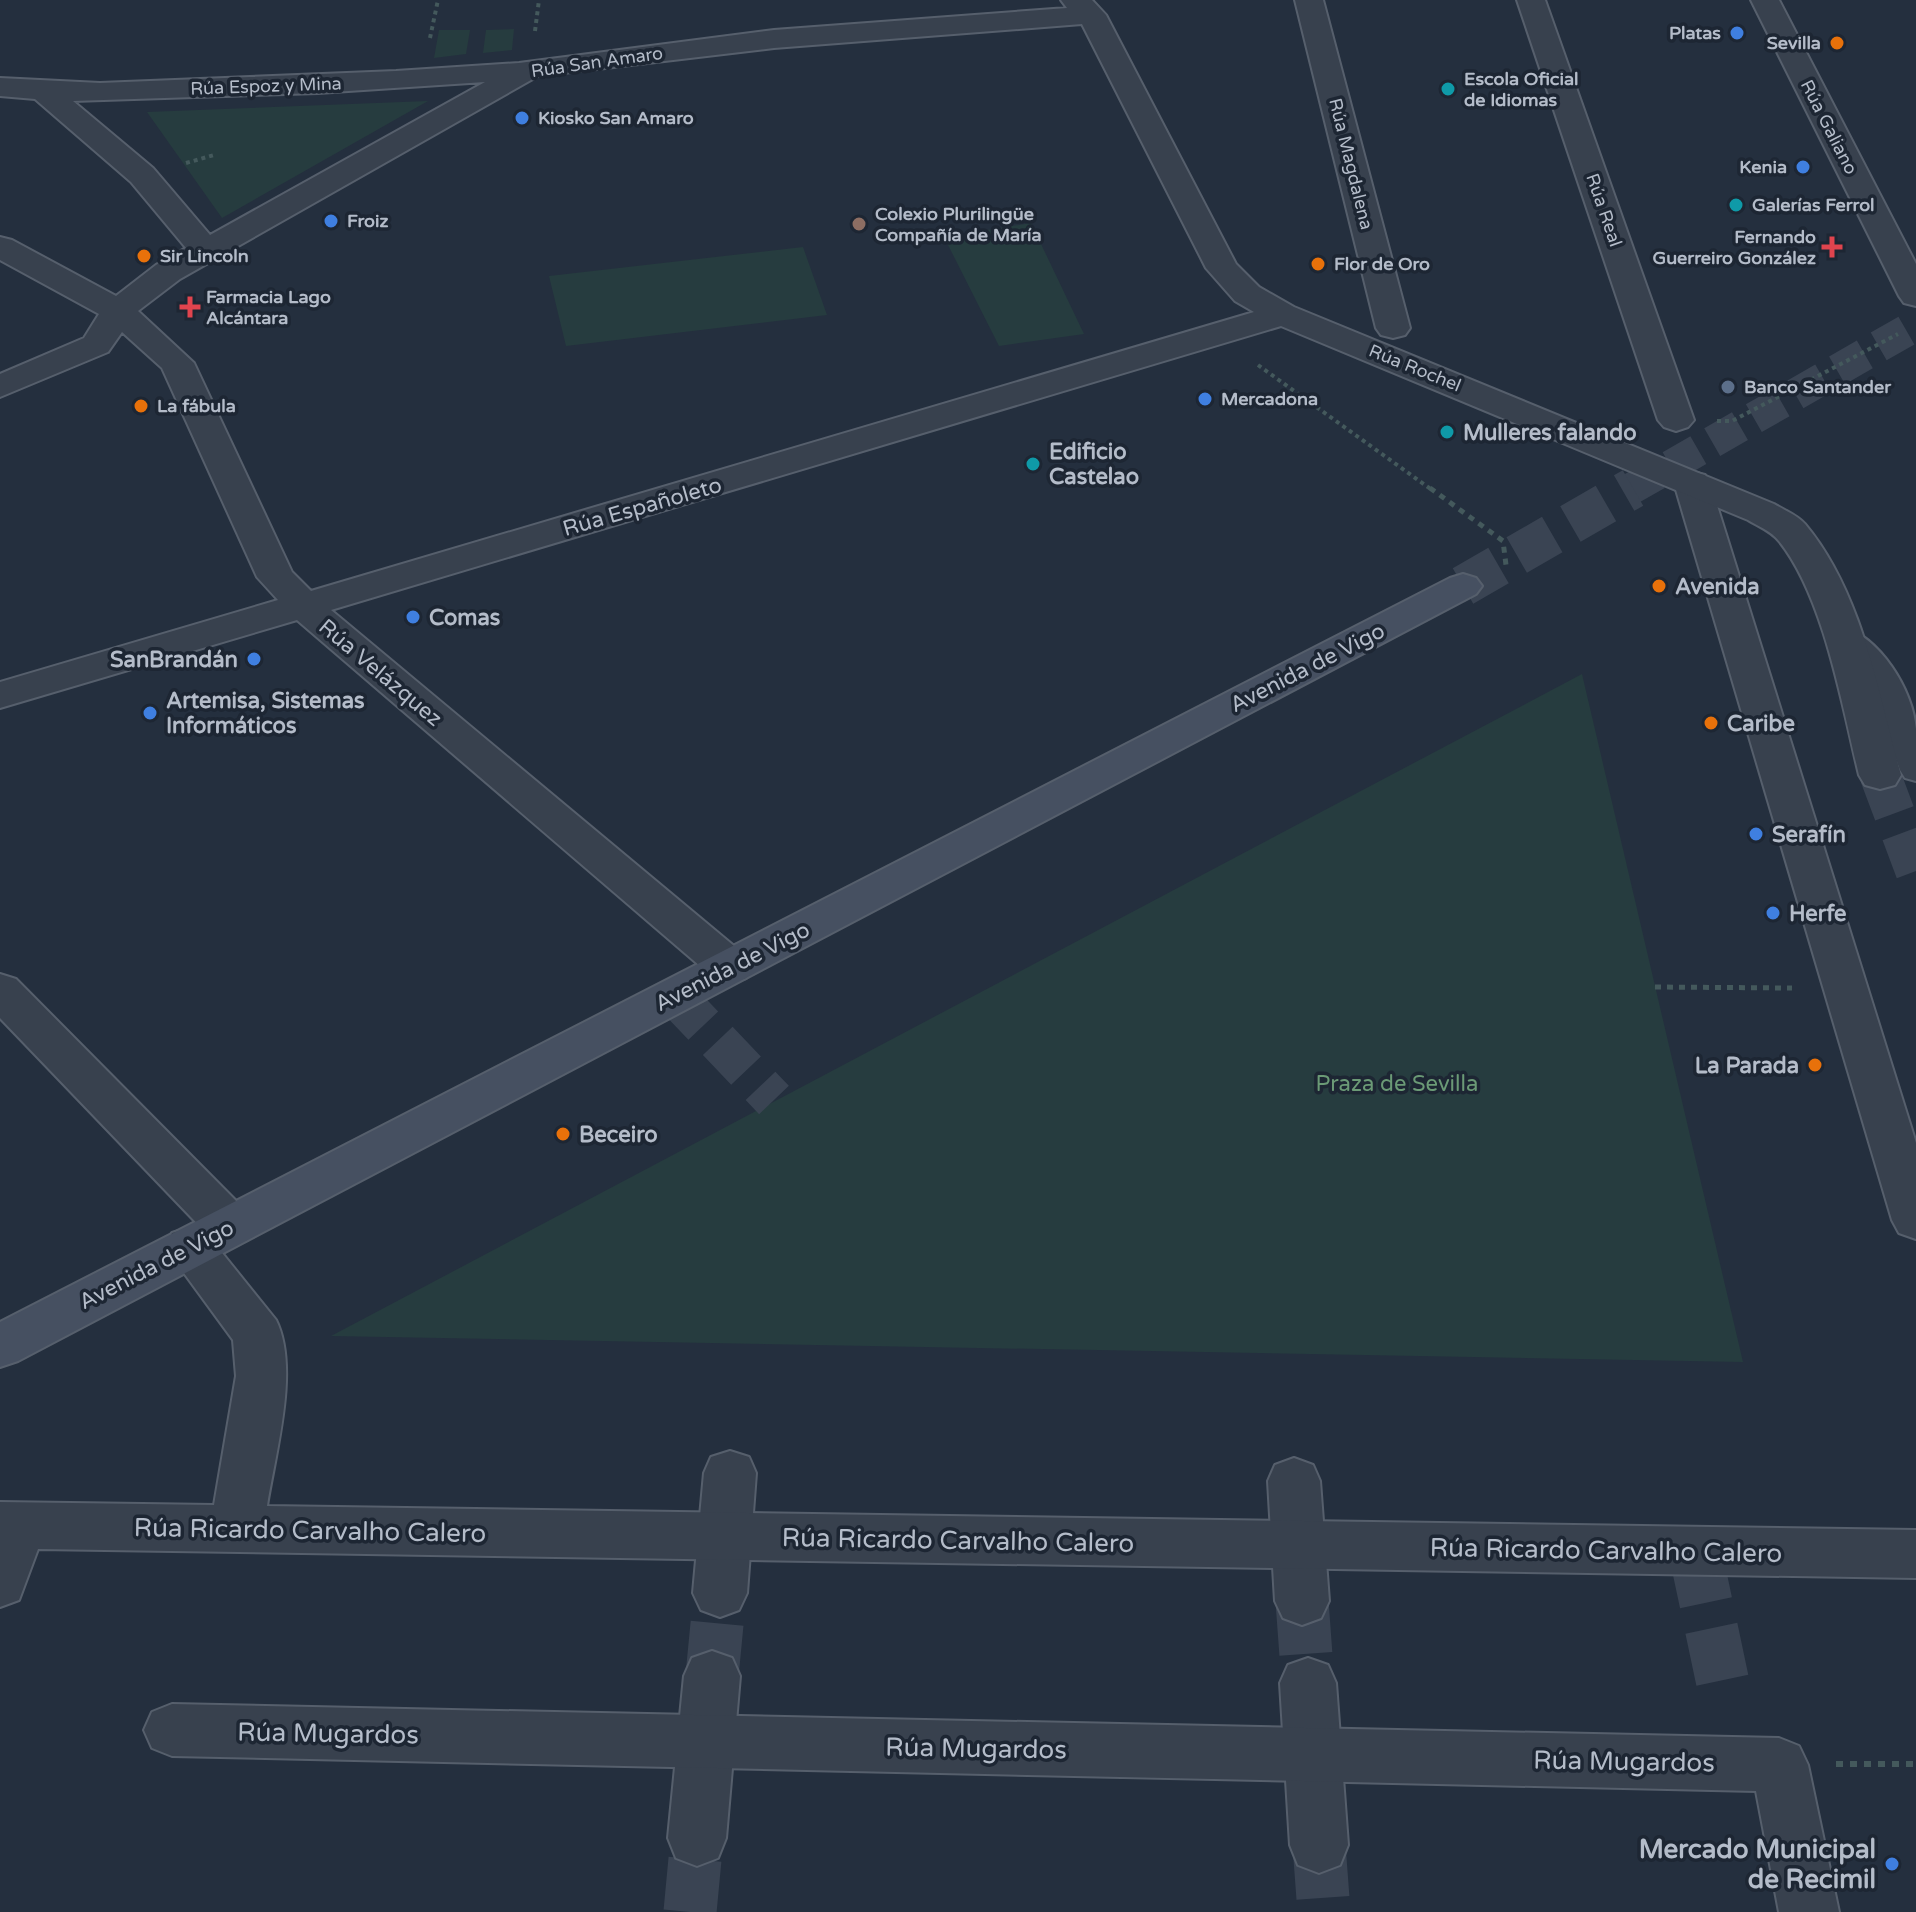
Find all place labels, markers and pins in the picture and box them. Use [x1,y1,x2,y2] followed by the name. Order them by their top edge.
[1669,22,1721,44] place label: Platas
[1728,24,1746,42] marker: Platas
[1767,32,1821,54] place label: Sevilla
[1828,34,1846,52] marker: Sevilla
[1464,68,1579,111] place label: Escola Oficial de Idiomas
[1439,80,1457,98] marker: Escola Oficial de Idiomas
[538,107,694,129] place label: Kiosko San Amaro
[513,109,531,127] marker: Kiosko San Amaro
[1739,156,1787,178] place label: Kenia
[1794,158,1812,176] marker: Kenia
[1752,194,1875,216] place label: Galerías Ferrol
[1727,196,1745,214] marker: Galerías Ferrol
[875,203,1042,246] place label: Colexio Plurilingüe Compañía de María
[347,210,389,232] place label: Froiz
[322,212,340,230] marker: Froiz
[850,215,868,233] marker: Colexio Plurilingüe Compañía de María
[1653,226,1816,269] place label: Fernando Guerreiro González
[1823,238,1841,256] marker: Fernando Guerreiro González
[160,245,249,267] place label: Sir Lincoln
[135,247,153,265] marker: Sir Lincoln
[1334,253,1430,275] place label: Flor de Oro
[1309,255,1327,273] marker: Flor de Oro
[206,286,331,329] place label: Farmacia Lago Alcántara
[181,298,199,316] marker: Farmacia Lago Alcántara
[1744,376,1892,398] place label: Banco Santander
[1719,378,1737,396] marker: Banco Santander
[1221,388,1318,410] place label: Mercadona
[1196,390,1214,408] marker: Mercadona
[157,395,236,417] place label: La fábula
[132,397,150,415] marker: La fábula
[1463,420,1637,446] place label: Mulleres falando
[1438,423,1456,441] marker: Mulleres falando
[1049,439,1139,490] place label: Edificio Castelao
[1024,455,1042,473] marker: Edificio Castelao
[1675,574,1760,600] place label: Avenida
[1650,577,1668,595] marker: Avenida
[429,605,501,631] place label: Comas
[404,608,422,626] marker: Comas
[110,647,238,673] place label: SanBrandán
[245,650,263,668] marker: SanBrandán
[166,688,365,739] place label: Artemisa, Sistemas Informáticos
[141,704,159,722] marker: Artemisa, Sistemas Informáticos
[1727,711,1795,737] place label: Caribe
[1702,714,1720,732] marker: Caribe
[1772,822,1846,848] place label: Serafín
[1747,825,1765,843] marker: Serafín
[1789,901,1846,927] place label: Herfe
[1764,904,1782,922] marker: Herfe
[1695,1053,1799,1079] place label: La Parada
[1806,1056,1824,1074] marker: La Parada
[579,1122,658,1148] place label: Beceiro
[554,1125,572,1143] marker: Beceiro
[1639,1834,1876,1895] place label: Mercado Municipal de Recimil
[1883,1855,1901,1873] marker: Mercado Municipal de Recimil

